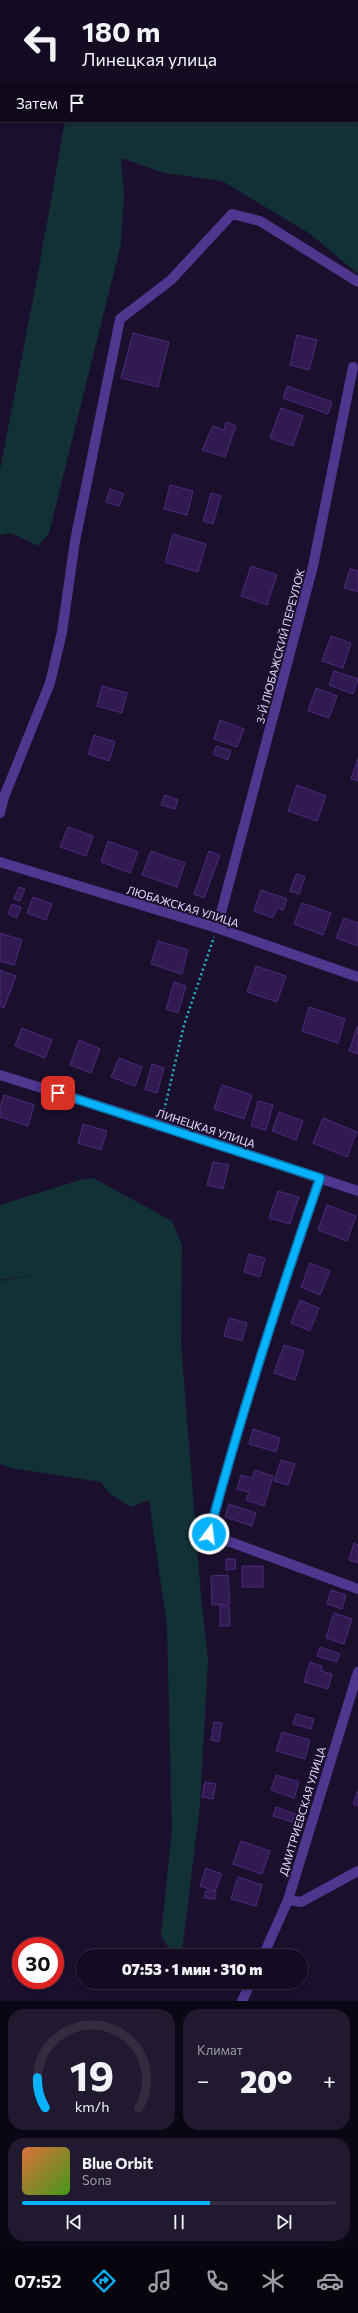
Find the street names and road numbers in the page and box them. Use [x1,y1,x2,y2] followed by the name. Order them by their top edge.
[252,566,307,725] street label: 3-Й ЛЮБАЖСКИЙ ПЕРЕУЛОК
[125,883,241,929] street label: ЛЮБАЖСКАЯ УЛИЦА
[155,1106,257,1150] street label: ЛИНЕЦКАЯ УЛИЦА
[276,1745,328,1877] street label: ДМИТРИЕВСКАЯ УЛИЦА

